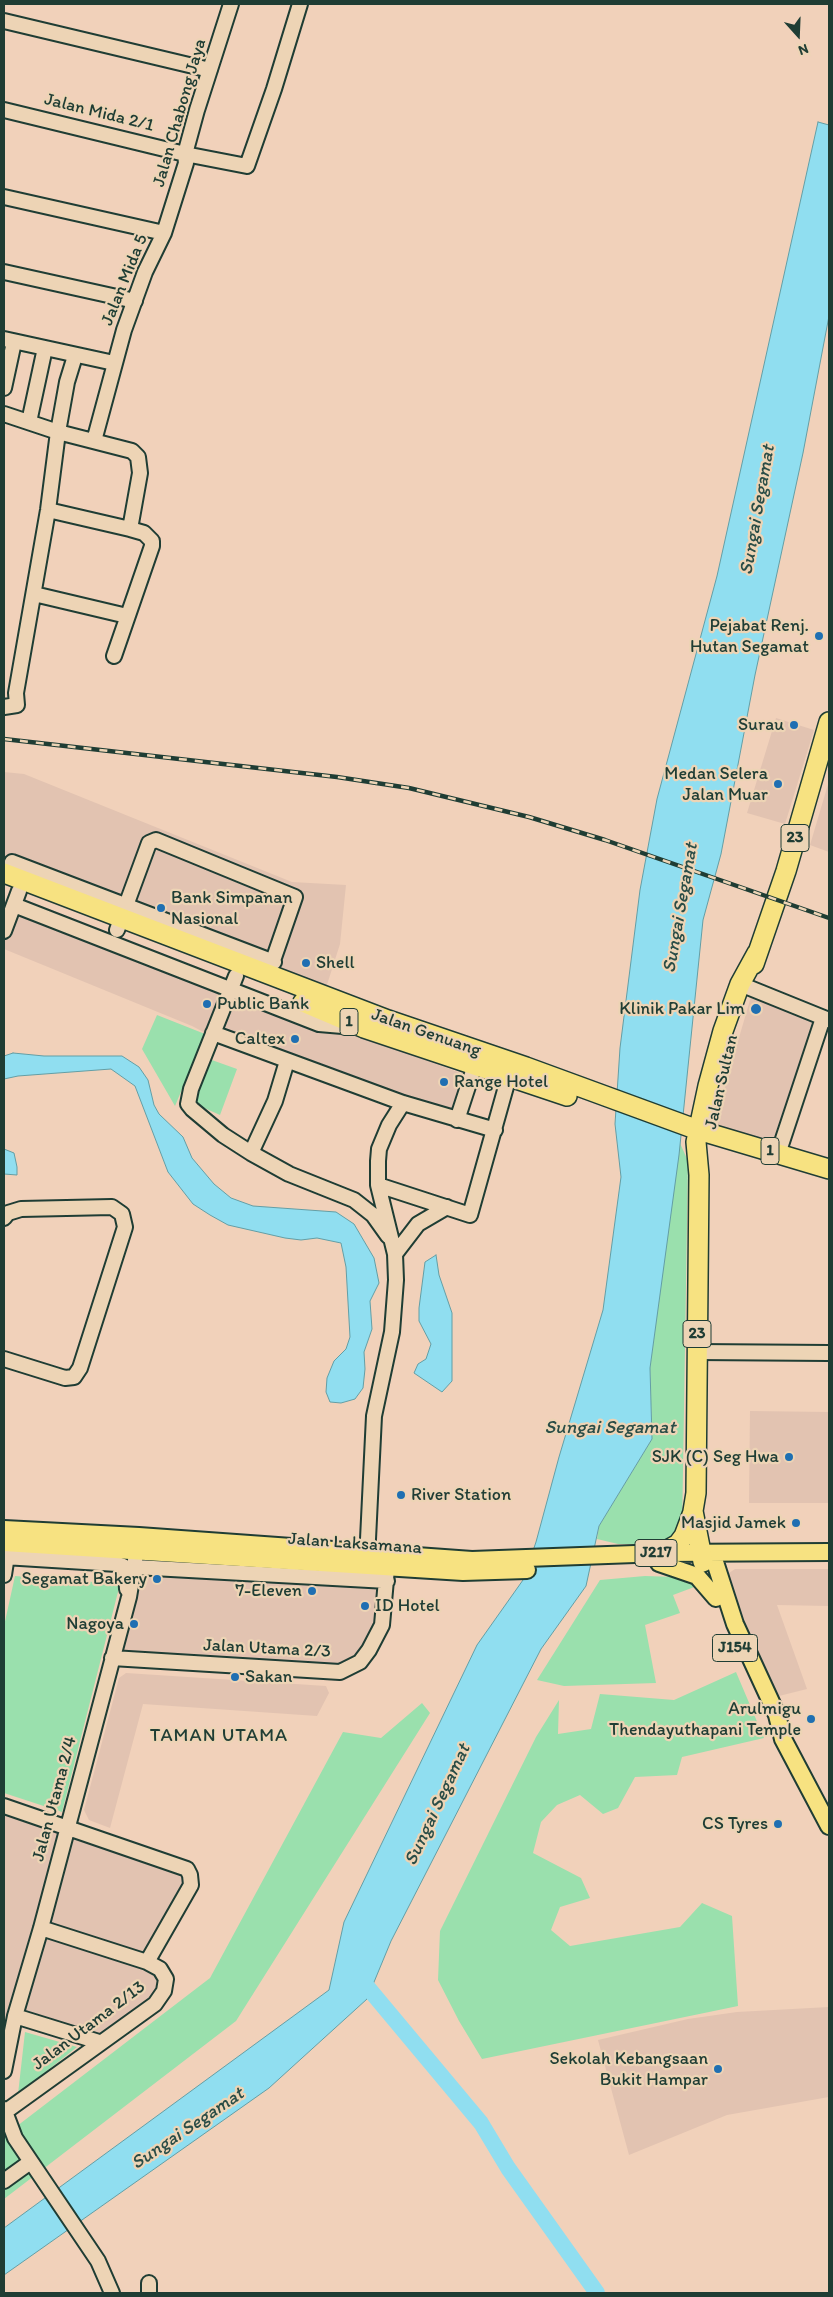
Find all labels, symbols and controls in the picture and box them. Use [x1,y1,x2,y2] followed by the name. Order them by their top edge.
[773,10,823,60] north arrow
[149,37,211,189] street label: Jalan Chabong Jaya
[796,40,811,59] text: N
[42,89,156,137] street label: Jalan Mida 2/1
[97,231,153,329] street label: Jalan Mida 5
[735,443,781,577] water label: Sungai Segamat
[690,615,809,658] place label: Pejabat Renj. Hutan Segamat
[813,630,825,642] marker: Pejabat Renj. Hutan Segamat
[738,714,784,736] place label: Surau
[788,719,800,731] marker: Surau
[664,763,768,806] place label: Medan Selera Jalan Muar
[772,778,784,790] marker: Medan Selera Jalan Muar
[781,824,809,851] road number: 23
[658,841,704,975] water label: Sungai Segamat
[171,887,293,930] place label: Bank Simpanan Nasional
[155,902,167,914] marker: Bank Simpanan Nasional
[316,952,355,974] place label: Shell
[300,957,312,969] marker: Shell
[217,993,309,1015] place label: Public Bank
[201,998,213,1010] marker: Public Bank
[619,998,745,1020] place label: Klinik Pakar Lim
[749,1002,763,1016] marker: Klinik Pakar Lim
[368,1004,484,1062] street label: Jalan Genuang
[340,1009,358,1036] road number: 1
[235,1028,285,1050] place label: Caltex
[289,1033,301,1045] marker: Caltex
[701,1033,743,1131] street label: Jalan Sultan
[454,1071,548,1093] place label: Range Hotel
[438,1076,450,1088] marker: Range Hotel
[761,1138,779,1164] road number: 1
[683,1320,711,1348] road number: 23
[544,1417,676,1439] water label: Sungai Segamat
[652,1446,779,1468] place label: SJK (C) Seg Hwa
[783,1451,795,1463] marker: SJK (C) Seg Hwa
[411,1484,511,1506] place label: River Station
[395,1489,407,1501] marker: River Station
[681,1512,786,1534] place label: Masjid Jamek
[790,1517,802,1529] marker: Masjid Jamek
[287,1529,423,1559] street label: Jalan Laksamana
[635,1540,677,1566] road number: J217
[21,1568,147,1590] place label: Segamat Bakery
[151,1573,163,1585] marker: Segamat Bakery
[235,1580,302,1602] place label: 7-Eleven
[306,1585,318,1597] marker: 7-Eleven
[375,1595,440,1617] place label: ID Hotel
[359,1600,371,1612] marker: ID Hotel
[66,1613,124,1635] place label: Nagoya
[128,1618,140,1630] marker: Nagoya
[203,1635,331,1663] street label: Jalan Utama 2/3
[712,1635,758,1662] road number: J154
[245,1666,292,1688] place label: Sakan
[229,1671,241,1683] marker: Sakan
[609,1698,801,1740] place label: Arulmigu Thendayuthapani Temple
[805,1713,817,1725] marker: Arulmigu Thendayuthapani Temple
[147,1725,291,1747] district label: TAMAN UTAMA
[28,1734,82,1864] street label: Jalan Utama 2/4
[400,1741,476,1869] water label: Sungai Segamat
[702,1813,768,1835] place label: CS Tyres
[772,1818,784,1830] marker: CS Tyres
[28,1976,150,2076] street label: Jalan Utama 2/13
[549,2048,708,2090] place label: Sekolah Kebangsaan Bukit Hampar
[712,2063,724,2075] marker: Sekolah Kebangsaan Bukit Hampar
[127,2083,249,2175] water label: Sungai Segamat

